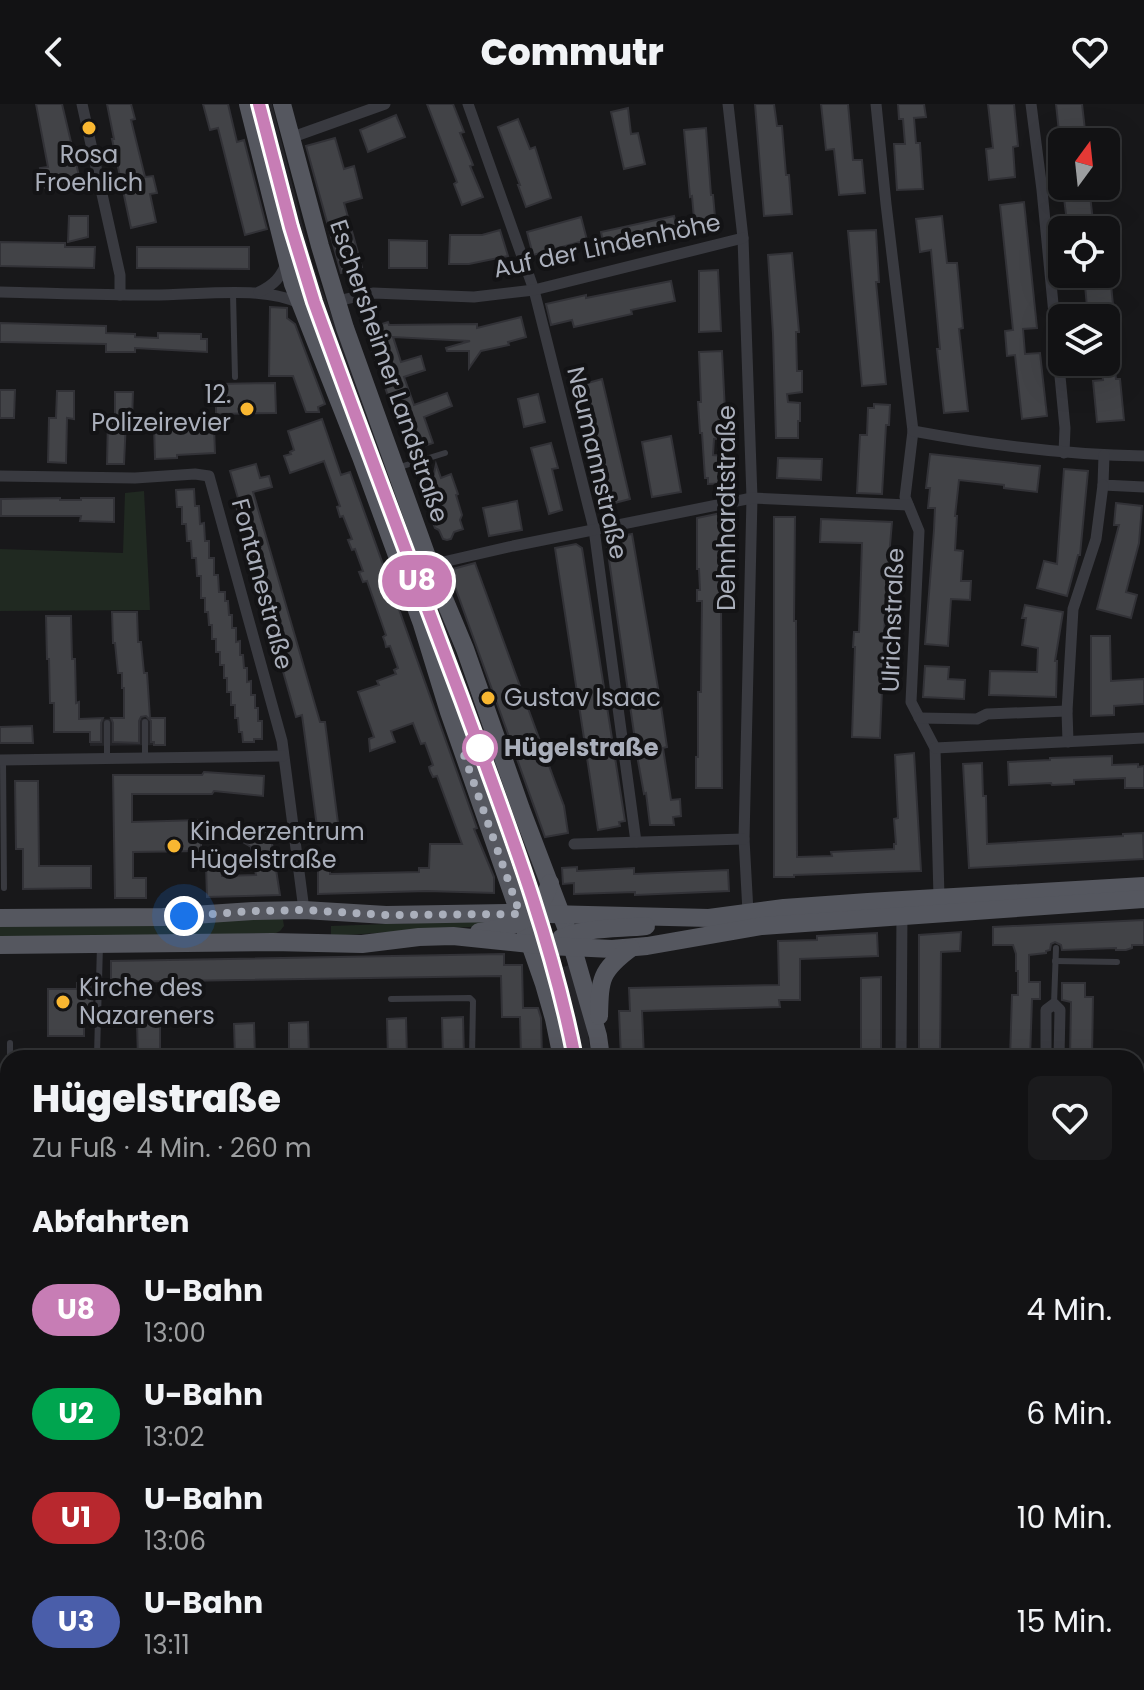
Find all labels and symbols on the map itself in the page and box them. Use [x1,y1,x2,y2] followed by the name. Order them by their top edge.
[80,119,98,137] marker: Rosa Froehlich
[1048,128,1120,200] north arrow
[35,138,143,199] place label: Rosa Froehlich
[490,205,723,286] street label: Auf der Lindenhöhe
[322,215,457,527] street label: Eschersheimer Landstraße
[559,363,636,562] street label: Neumannstraße
[91,378,231,439] place label: 12. Polizeirevier
[238,400,256,418] marker: 12. Polizeirevier
[710,405,743,611] street label: Dehnhardtstraße
[224,495,301,673] street label: Fontanestraße
[873,547,912,693] street label: Ulrichstraße
[381,555,453,607] line badge: U8
[504,681,661,714] place label: Gustav Isaac
[479,689,497,707] marker: Gustav Isaac
[463,731,497,765] marker: Hügelstraße
[504,731,659,764] place label: Hügelstraße
[190,815,365,876] place label: Kinderzentrum Hügelstraße
[165,837,183,855] marker: Kinderzentrum Hügelstraße
[164,896,204,936] your location
[79,971,215,1032] place label: Kirche des Nazareners
[54,993,72,1011] marker: Kirche des Nazareners

